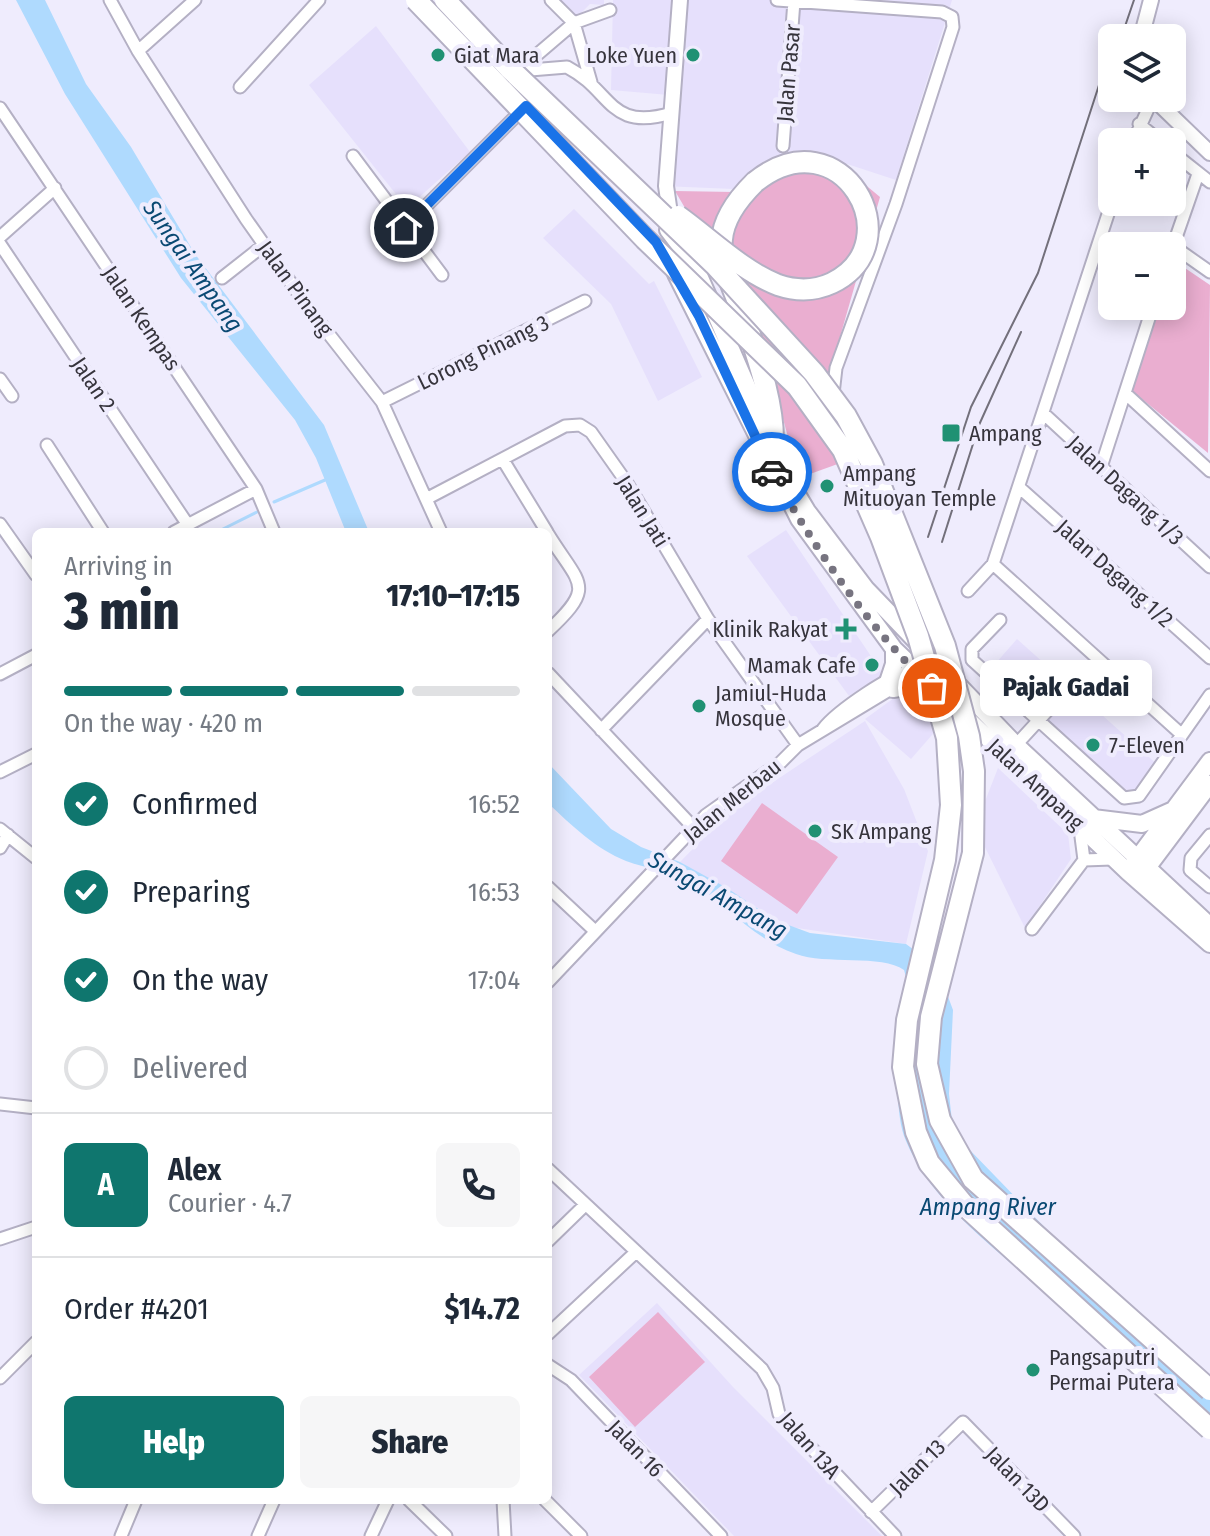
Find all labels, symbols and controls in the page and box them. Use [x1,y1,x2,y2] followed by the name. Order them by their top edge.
[771,22,806,123] street label: Jalan Pasar
[1098,24,1186,320] map controls
[1098,24,1186,112] button: layers
[454,42,540,69] place label: Giat Mara
[586,42,677,69] place label: Loke Yuen
[429,46,447,64] marker: Giat Mara
[684,46,702,64] marker: Loke Yuen
[1098,128,1186,216] button: +
[137,194,249,337] water label: Sungai Ampang
[370,194,438,262] pin
[382,206,426,250] icon: home
[1098,232,1186,320] button: −
[252,235,340,342] street label: Jalan Pinang
[97,261,186,376] street label: Jalan Kempas
[413,309,553,396] street label: Lorong Pinang 3
[66,352,121,416] street label: Jalan 2
[969,420,1042,447] place label: Ampang
[940,422,962,444] marker: Ampang
[1062,430,1189,551] street label: Jalan Dagang 1/3
[732,432,812,512] courier
[750,450,794,494] icon: car
[843,460,996,512] place label: Ampang Mituoyan Temple
[610,470,675,552] street label: Jalan Jati
[818,477,836,495] marker: Ampang Mituoyan Temple
[1050,514,1179,633] street label: Jalan Dagang 1/2
[64,551,173,582] text: Arriving in
[386,578,520,614] text: 17:10–17:15
[64,580,180,643] text: 3 min
[712,616,829,643] place label: Klinik Rakyat
[835,618,857,640] marker: Klinik Rakyat
[747,652,856,679] place label: Mamak Cafe
[898,654,966,722] pin
[863,656,881,674] marker: Mamak Cafe
[980,660,1152,716] callout: Pajak Gadai
[910,666,954,710] icon: bag
[1003,672,1129,703] text: Pajak Gadai
[715,680,827,732] place label: Jamiul-Huda Mosque
[690,697,708,715] marker: Jamiul-Huda Mosque
[64,708,263,739] text: On the way · 420 m
[1109,732,1185,759] place label: 7-Eleven
[982,733,1090,836] street label: Jalan Ampang
[1084,736,1102,754] marker: 7-Eleven
[678,753,787,848] street label: Jalan Merbau
[64,782,108,826] icon: check
[132,786,258,822] text: Confirmed
[468,789,520,820] text: 16:52
[831,818,932,845] place label: SK Ampang
[806,822,824,840] marker: SK Ampang
[643,845,792,945] water label: Sungai Ampang
[64,870,108,914] icon: check
[132,874,250,910] text: Preparing
[468,877,520,908] text: 16:53
[64,958,108,1002] icon: check
[132,962,268,998] text: On the way
[468,965,520,996] text: 17:04
[132,1050,248,1086] text: Delivered
[436,1143,520,1227] button: phone
[168,1152,221,1188] text: Alex
[98,1167,114,1203] text: A
[168,1188,292,1219] text: Courier · 4.7
[919,1193,1057,1221] water label: Ampang River
[64,1291,209,1327] text: Order #4201
[445,1291,520,1327] text: $14.72
[1049,1344,1175,1396] place label: Pangsaputri Permai Putera
[1024,1361,1042,1379] marker: Pangsaputri Permai Putera
[64,1396,284,1488] button: Help
[300,1396,520,1488] button: Share
[773,1406,846,1485] street label: Jalan 13A
[602,1414,669,1483] street label: Jalan 16
[884,1434,951,1501] street label: Jalan 13
[980,1441,1056,1518] street label: Jalan 13D

